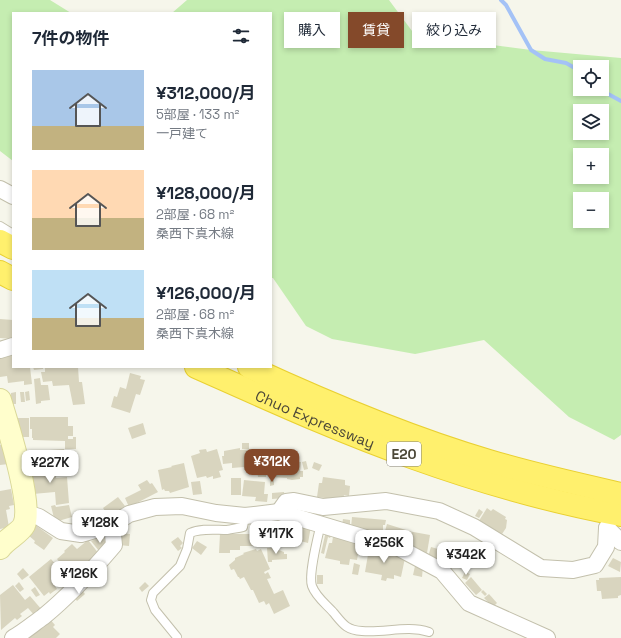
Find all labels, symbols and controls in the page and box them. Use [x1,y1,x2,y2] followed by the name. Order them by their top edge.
[284,12,340,48] chip: 購入
[348,12,404,48] chip: 賃貸
[412,12,496,48] chip: 絞り込み
[230,25,252,47] icon: filters
[32,27,109,49] text: 7件の物件
[573,60,609,228] map controls
[573,60,609,96] button: locate
[156,82,256,104] text: ¥312,000/月
[64,86,112,134] icon: home
[573,104,609,140] button: layers
[156,106,239,123] text: 5部屋 · 133 m²
[156,125,208,142] text: 一戸建て
[573,148,609,184] button: +
[156,182,256,204] text: ¥128,000/月
[64,186,112,234] icon: home
[573,192,609,228] button: −
[156,206,234,223] text: 2部屋 · 68 m²
[156,225,234,242] text: 桑西下真木線
[156,282,256,304] text: ¥126,000/月
[64,286,112,334] icon: home
[156,306,234,323] text: 2部屋 · 68 m²
[156,325,234,342] text: 桑西下真木線
[253,385,378,452] street label: Chuo Expressway
[387,442,421,466] road number: E20
[244,449,300,483] pin: ¥312K
[22,450,78,484] pin: ¥227K
[253,453,291,470] text: ¥312K
[31,454,69,471] text: ¥227K
[72,510,128,544] pin: ¥128K
[81,514,119,531] text: ¥128K
[248,521,304,555] pin: ¥117K
[258,525,294,542] text: ¥117K
[356,530,412,564] pin: ¥256K
[364,534,404,551] text: ¥256K
[438,542,494,576] pin: ¥342K
[446,546,486,563] text: ¥342K
[51,561,107,595] pin: ¥126K
[60,565,98,582] text: ¥126K

